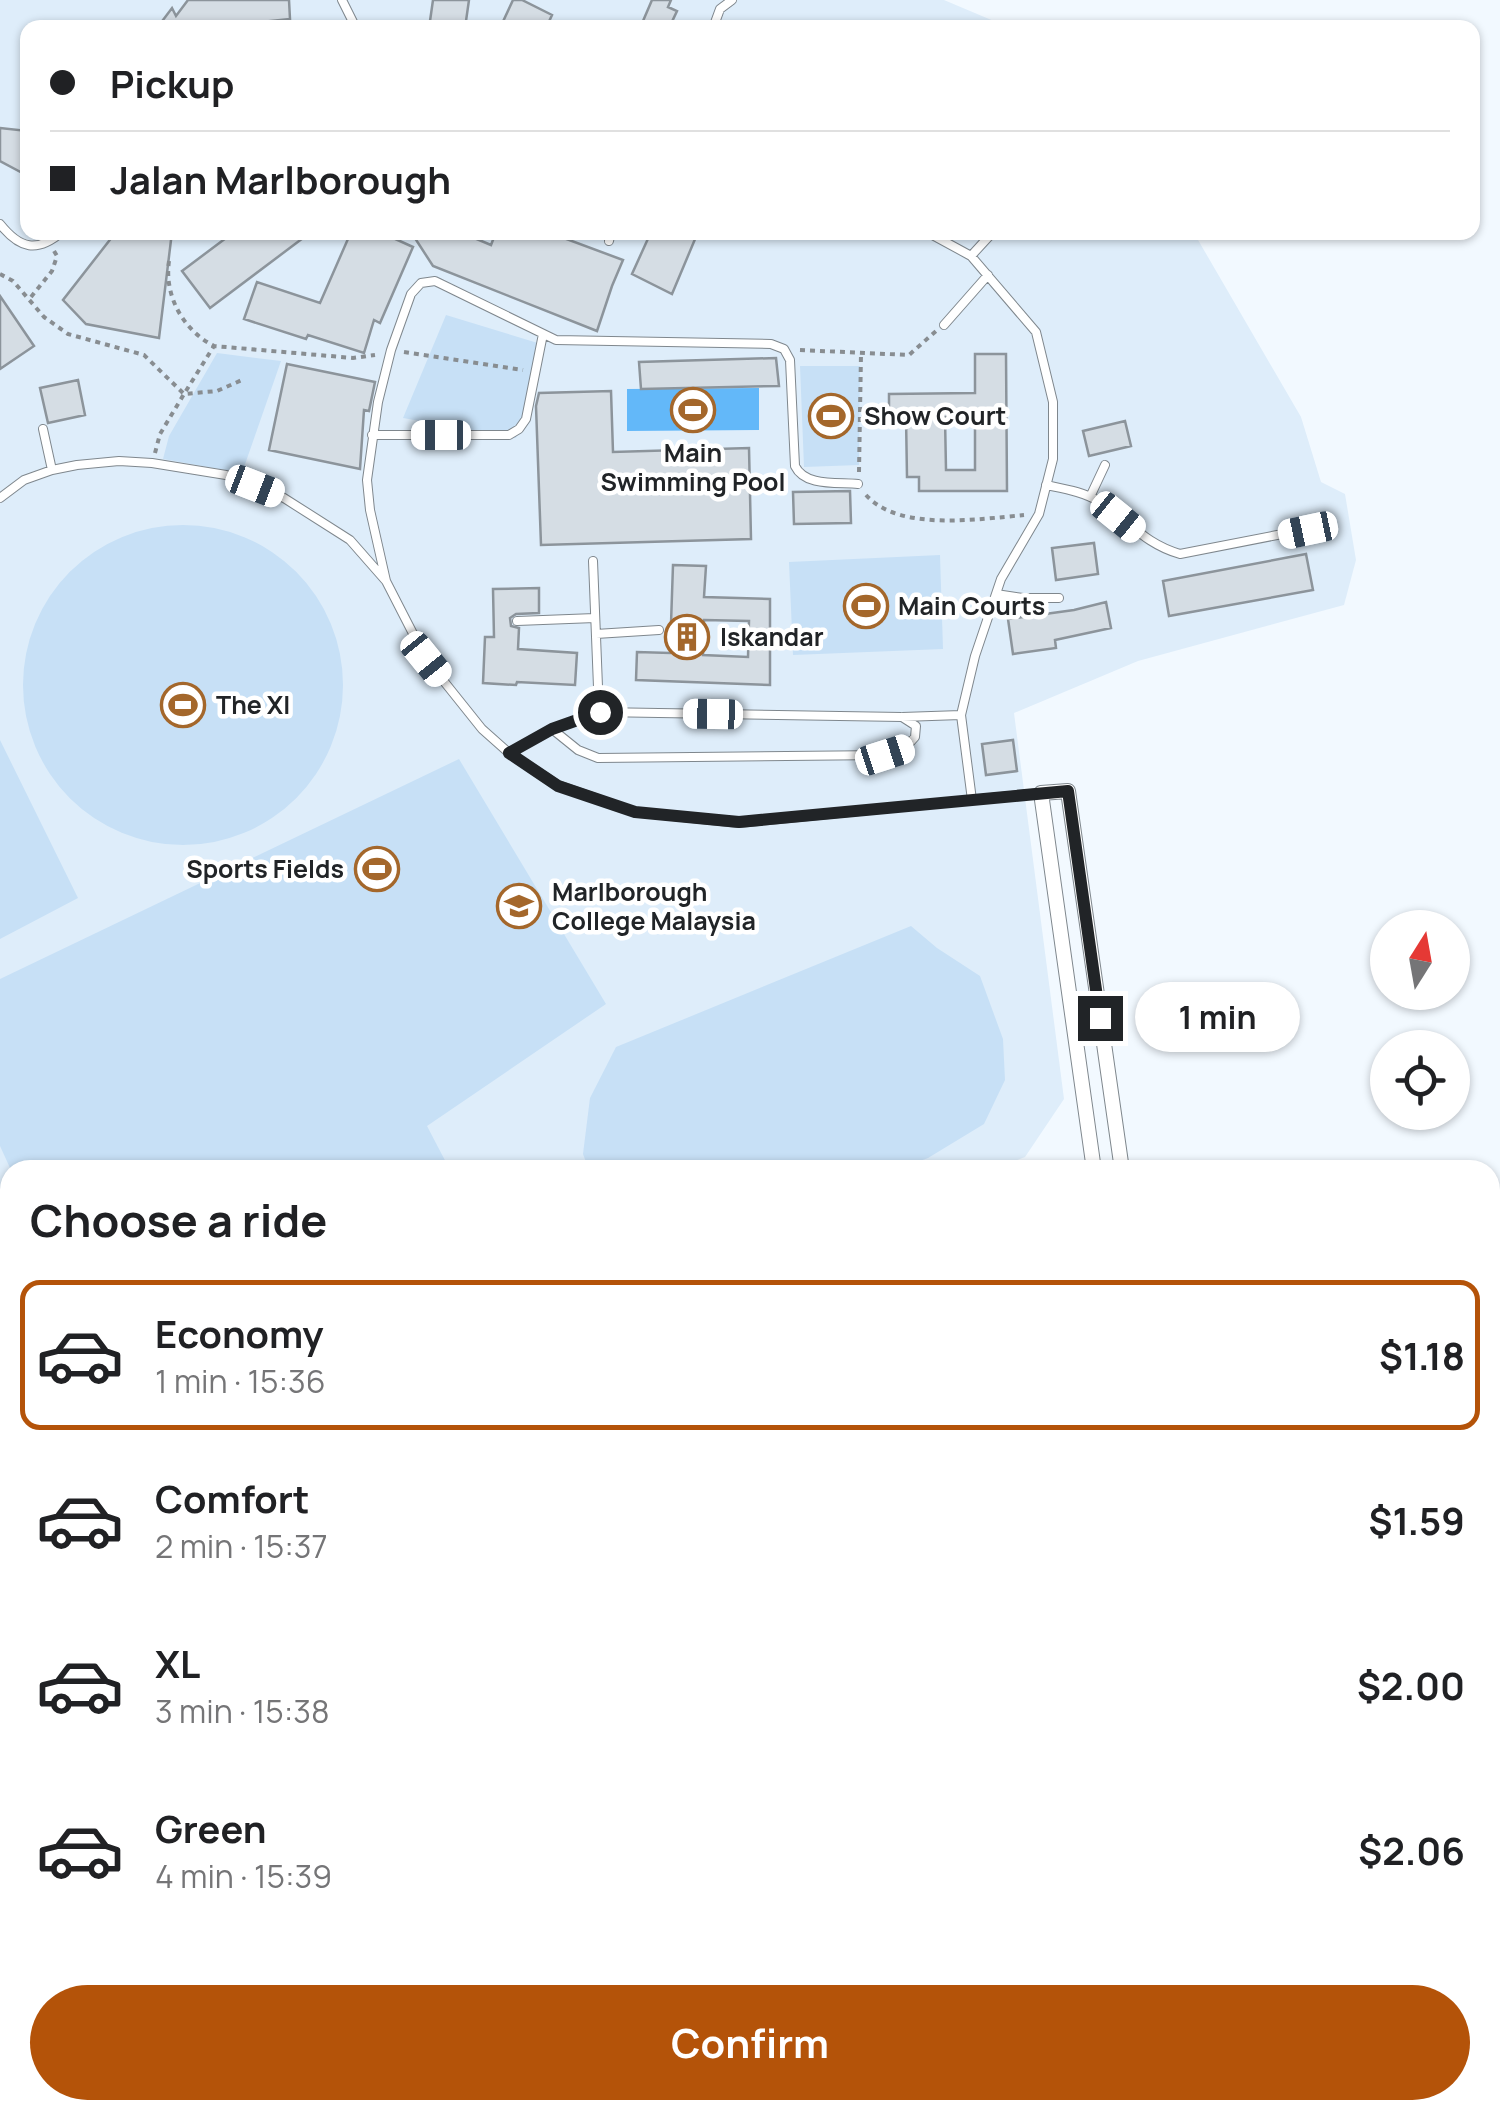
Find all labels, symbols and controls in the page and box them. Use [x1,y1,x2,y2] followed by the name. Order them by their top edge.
[110,57,234,109] text: Pickup
[110,153,451,205] text: Jalan Marlborough
[670,387,716,433] sports icon: Main Swimming Pool
[808,393,854,439] sports icon: Show Court
[864,398,1006,433] place label: Show Court
[411,420,471,450] car
[600,435,786,499] place label: Main Swimming Pool
[222,461,288,511] car
[1085,486,1151,548] car
[1276,509,1340,551] car
[843,583,889,629] sports icon: Main Courts
[898,588,1045,623] place label: Main Courts
[664,614,710,660] building icon: Iskandar
[720,619,824,654] place label: Iskandar
[395,626,457,692] car
[160,682,206,728] sports icon: The XI
[216,687,290,722] place label: The XI
[578,690,623,735] route start
[683,698,743,730] car
[852,731,918,779] car
[354,846,400,892] sports icon: Sports Fields
[186,851,344,886] place label: Sports Fields
[552,874,756,938] place label: Marlborough College Malaysia
[496,883,542,929] school or university icon: Marlborough College Malaysia
[1370,910,1470,1010] north arrow
[1370,910,1470,1130] map controls
[1135,983,1300,1053] callout: 1 min
[1178,995,1257,1039] text: 1 min
[1078,996,1123,1041] route end
[1370,1030,1470,1130] button: locate
[30,1189,327,1251] text: Choose a ride
[155,1307,324,1359] text: Economy
[35,1310,125,1400] icon: car
[1379,1329,1465,1381] text: $1.18
[155,1359,326,1403] text: 1 min · 15:36
[155,1472,309,1524] text: Comfort
[35,1475,125,1565] icon: car
[1369,1494,1465,1546] text: $1.59
[155,1524,328,1568] text: 2 min · 15:37
[155,1637,200,1689] text: XL
[35,1640,125,1730] icon: car
[1357,1659,1465,1711] text: $2.00
[155,1689,330,1733] text: 3 min · 15:38
[155,1802,267,1854] text: Green
[35,1805,125,1895] icon: car
[1358,1824,1465,1876] text: $2.06
[155,1854,332,1898] text: 4 min · 15:39
[30,1985,1470,2100] button: Confirm

